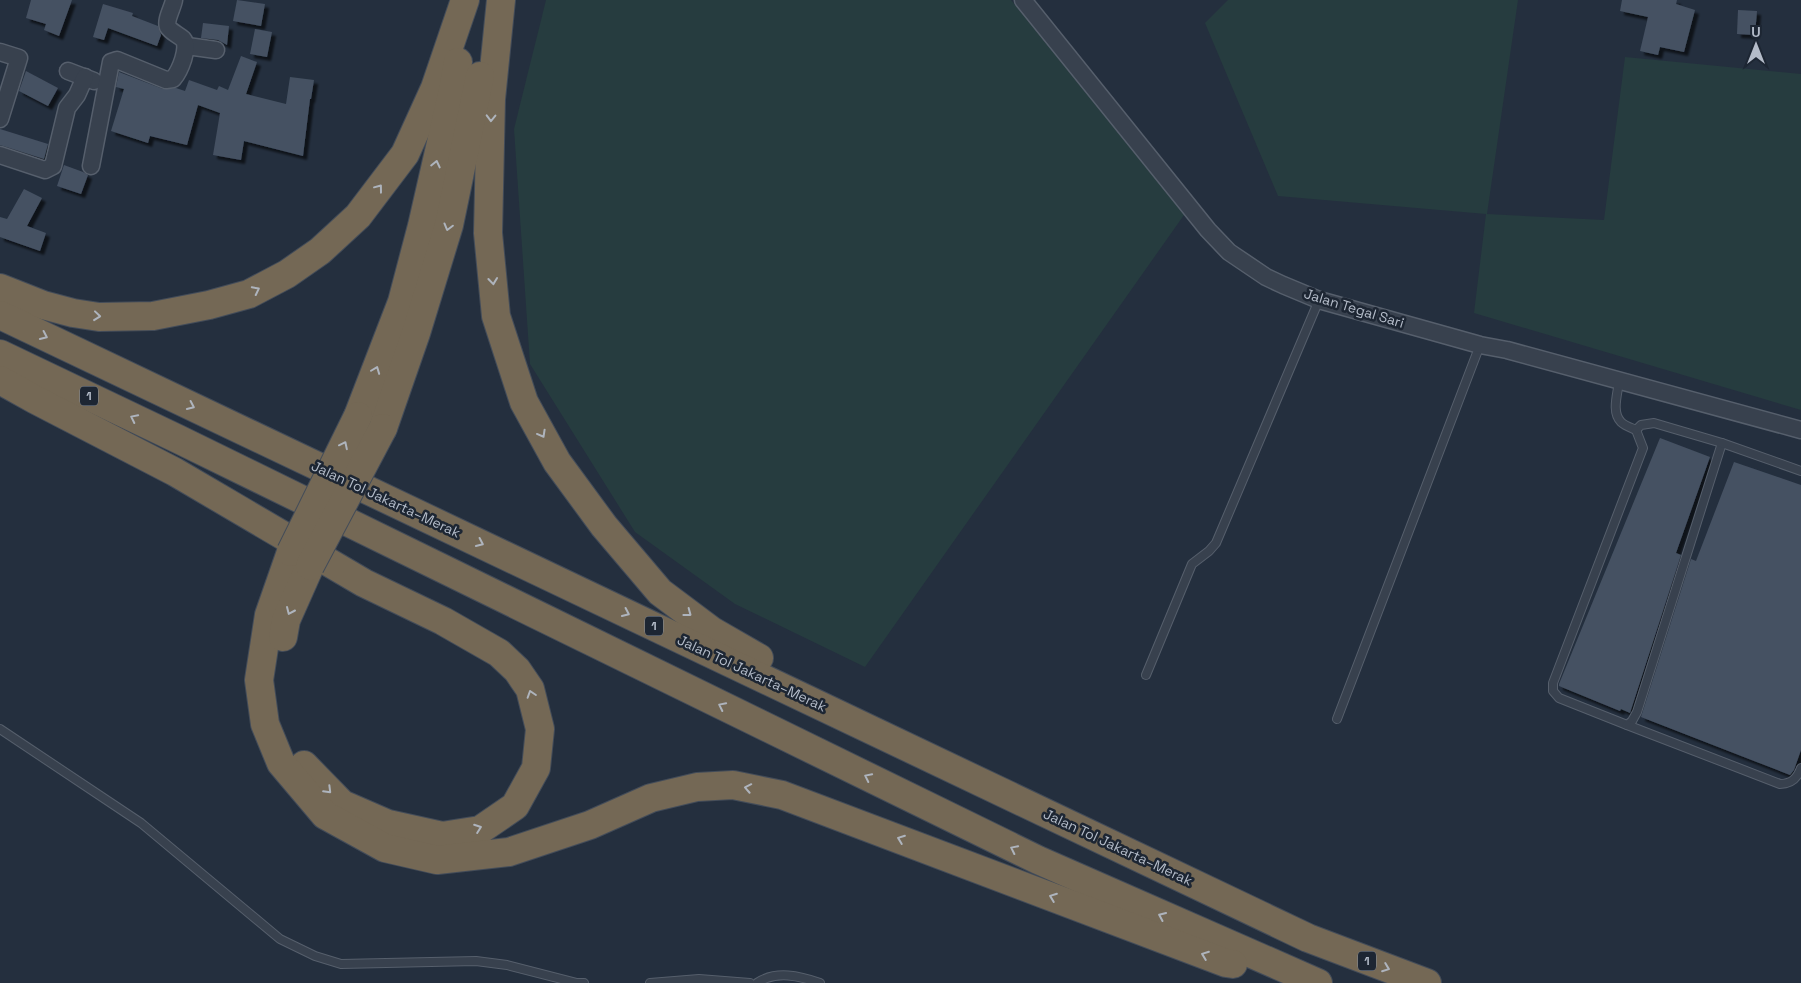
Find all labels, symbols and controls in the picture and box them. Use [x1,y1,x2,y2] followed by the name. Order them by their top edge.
[1731,20,1781,70] north arrow
[1751,23,1761,41] text: U
[486,115,496,123] one-way arrow
[430,160,441,169] one-way arrow
[373,184,382,194] one-way arrow
[443,223,454,232] one-way arrow
[487,277,498,285] one-way arrow
[1302,284,1406,332] street label: Jalan Tegal Sari
[251,286,260,296] one-way arrow
[93,310,101,321] one-way arrow
[39,329,48,340] one-way arrow
[370,366,380,375] one-way arrow
[80,386,98,406] road number: 1
[186,399,195,410] one-way arrow
[130,414,139,424] one-way arrow
[536,429,546,438] one-way arrow
[337,442,347,451] one-way arrow
[309,457,464,542] street label: Jalan Tol Jakarta–Merak
[475,537,484,547] one-way arrow
[286,606,297,615] one-way arrow
[621,607,630,617] one-way arrow
[682,607,691,615] one-way arrow
[645,616,663,636] road number: 1
[675,631,830,716] street label: Jalan Tol Jakarta–Merak
[526,690,536,699] one-way arrow
[718,702,727,712] one-way arrow
[864,773,873,783] one-way arrow
[743,783,752,794] one-way arrow
[323,784,332,793] one-way arrow
[1041,805,1196,890] street label: Jalan Tol Jakarta–Merak
[473,824,482,834] one-way arrow
[897,835,906,846] one-way arrow
[1010,845,1019,855] one-way arrow
[1049,893,1058,903] one-way arrow
[1158,911,1167,922] one-way arrow
[1201,951,1210,961] one-way arrow
[1358,951,1376,970] road number: 1
[1381,962,1390,972] one-way arrow

